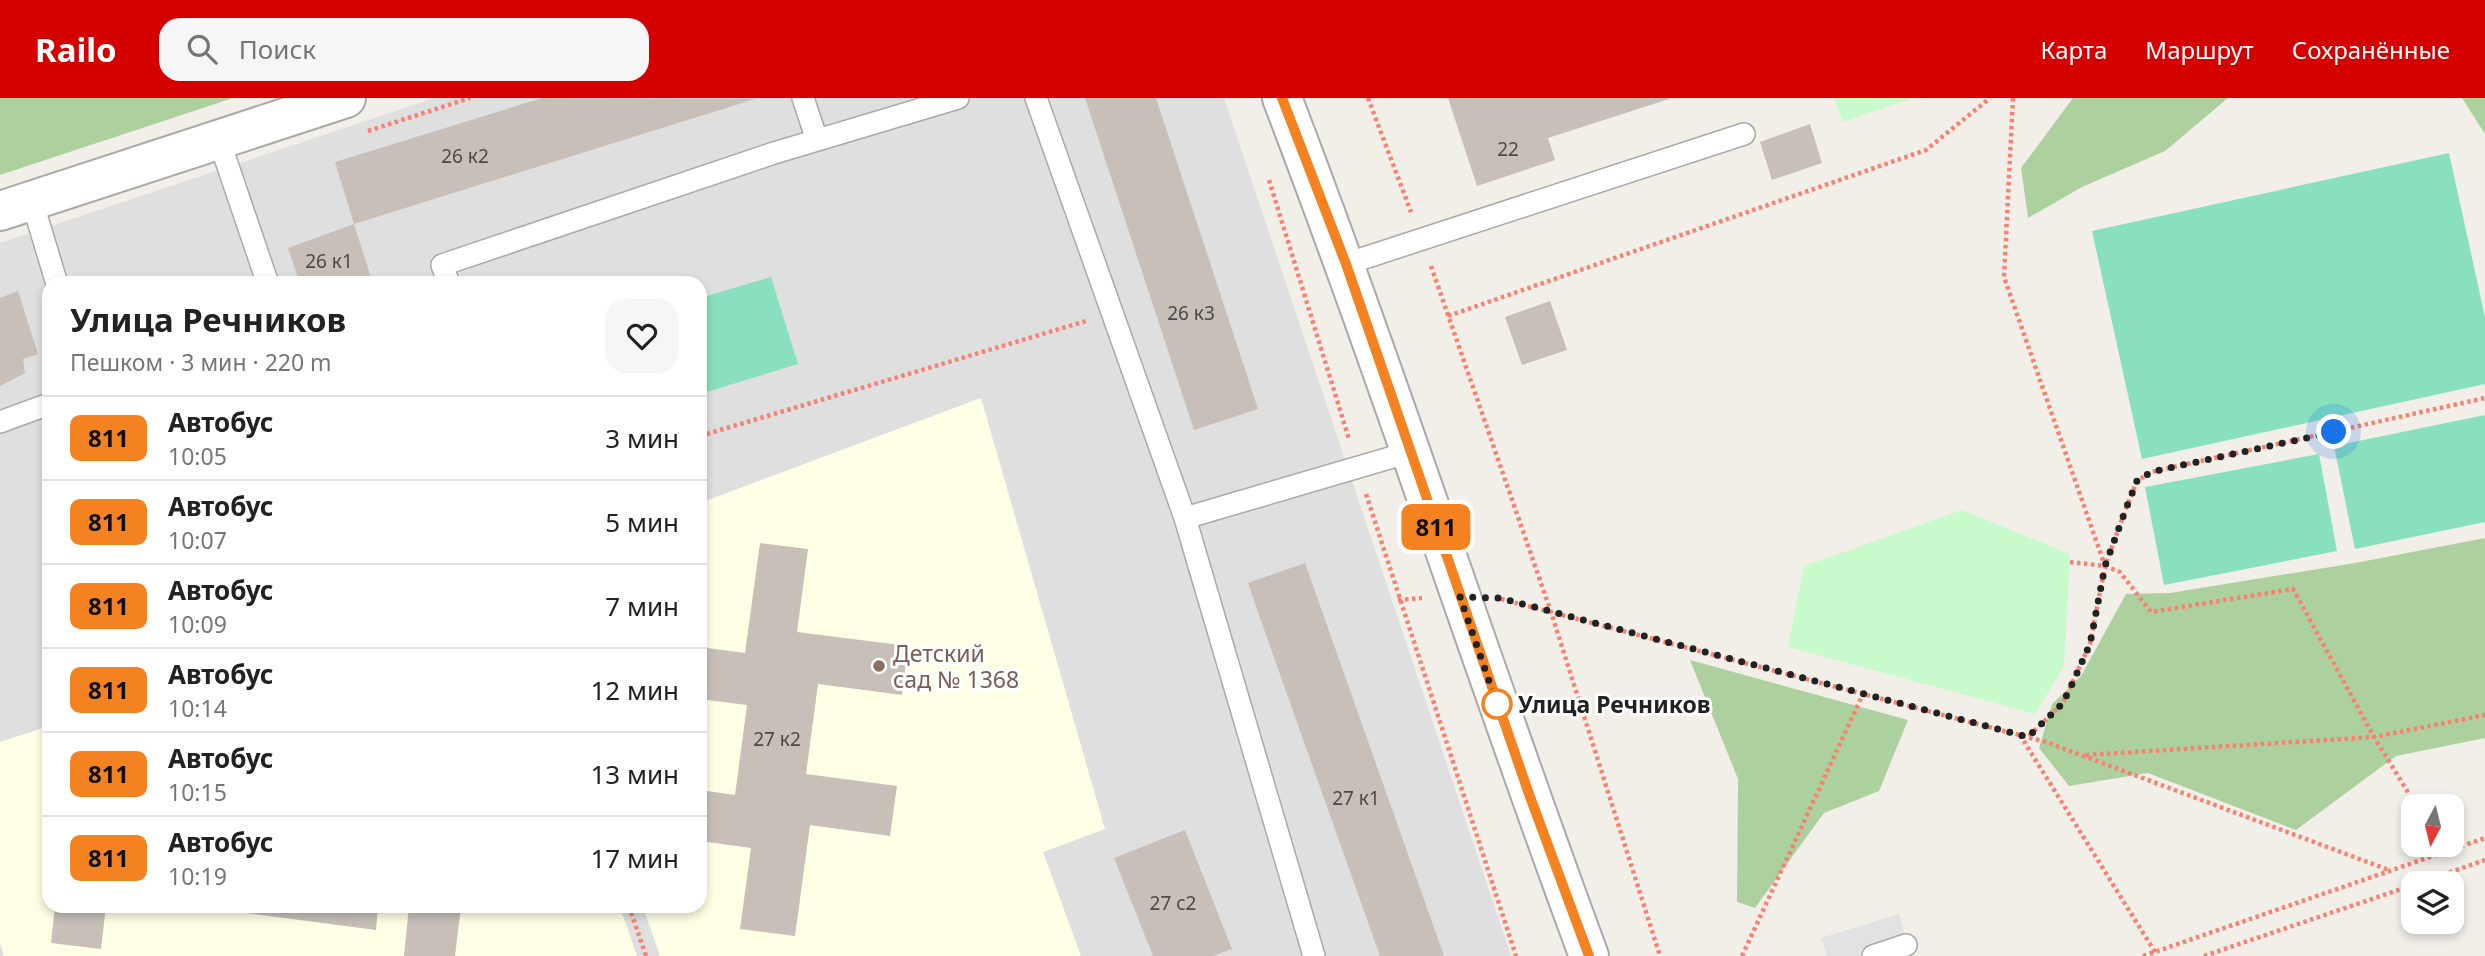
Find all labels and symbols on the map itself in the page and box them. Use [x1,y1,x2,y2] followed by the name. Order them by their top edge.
[1497,136,1519,162] house number: 22
[441,143,489,169] house number: 26 к2
[305,248,353,274] house number: 26 к1
[1167,300,1215,326] house number: 26 к3
[2316,414,2351,449] your location
[1396,504,1476,550] line badge: 811
[893,637,1019,695] place label: Детский сад № 1368
[871,658,887,674] marker: Детский сад № 1368
[1518,688,1710,720] place label: Улица Речников
[1482,689,1512,719] marker: Улица Речников
[753,726,801,752] house number: 27 к2
[1332,785,1380,811] house number: 27 к1
[2401,794,2464,858] north arrow
[1150,890,1196,916] house number: 27 с2

